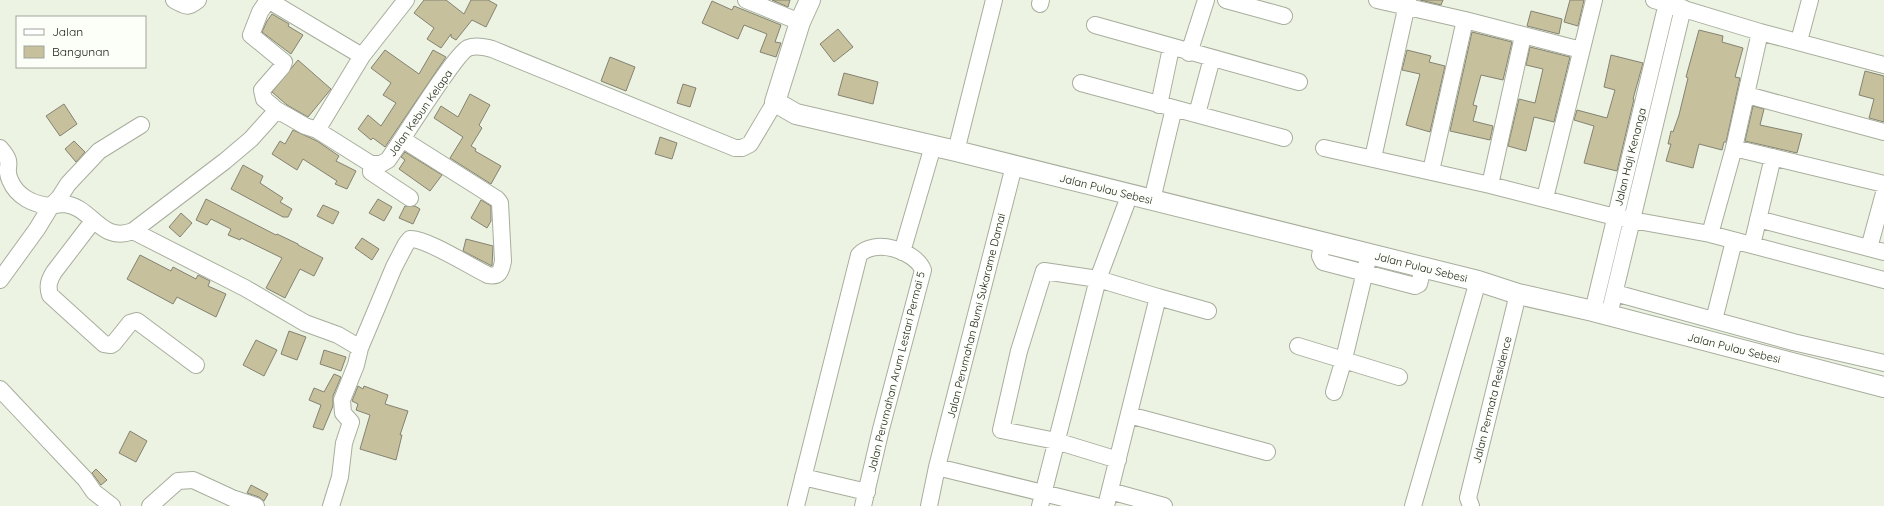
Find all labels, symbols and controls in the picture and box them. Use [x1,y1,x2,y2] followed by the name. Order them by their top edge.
[16,16,146,68] legend
[52,24,83,39] text: Jalan
[52,44,109,59] text: Bangunan
[385,67,455,159] street label: Jalan Kebun Kelapa
[1611,106,1649,208] street label: Jalan Haji Kenanga
[1058,171,1154,207] street label: Jalan Pulau Sebesi
[944,212,1008,420] street label: Jalan Perumahan Bumi Sukarame Damai
[1373,249,1469,285] street label: Jalan Pulau Sebesi
[864,270,928,474] street label: Jalan Perumahan Arum Lestari Permai 5
[1686,330,1782,366] street label: Jalan Pulau Sebesi
[1469,335,1515,465] street label: Jalan Permata Residence

